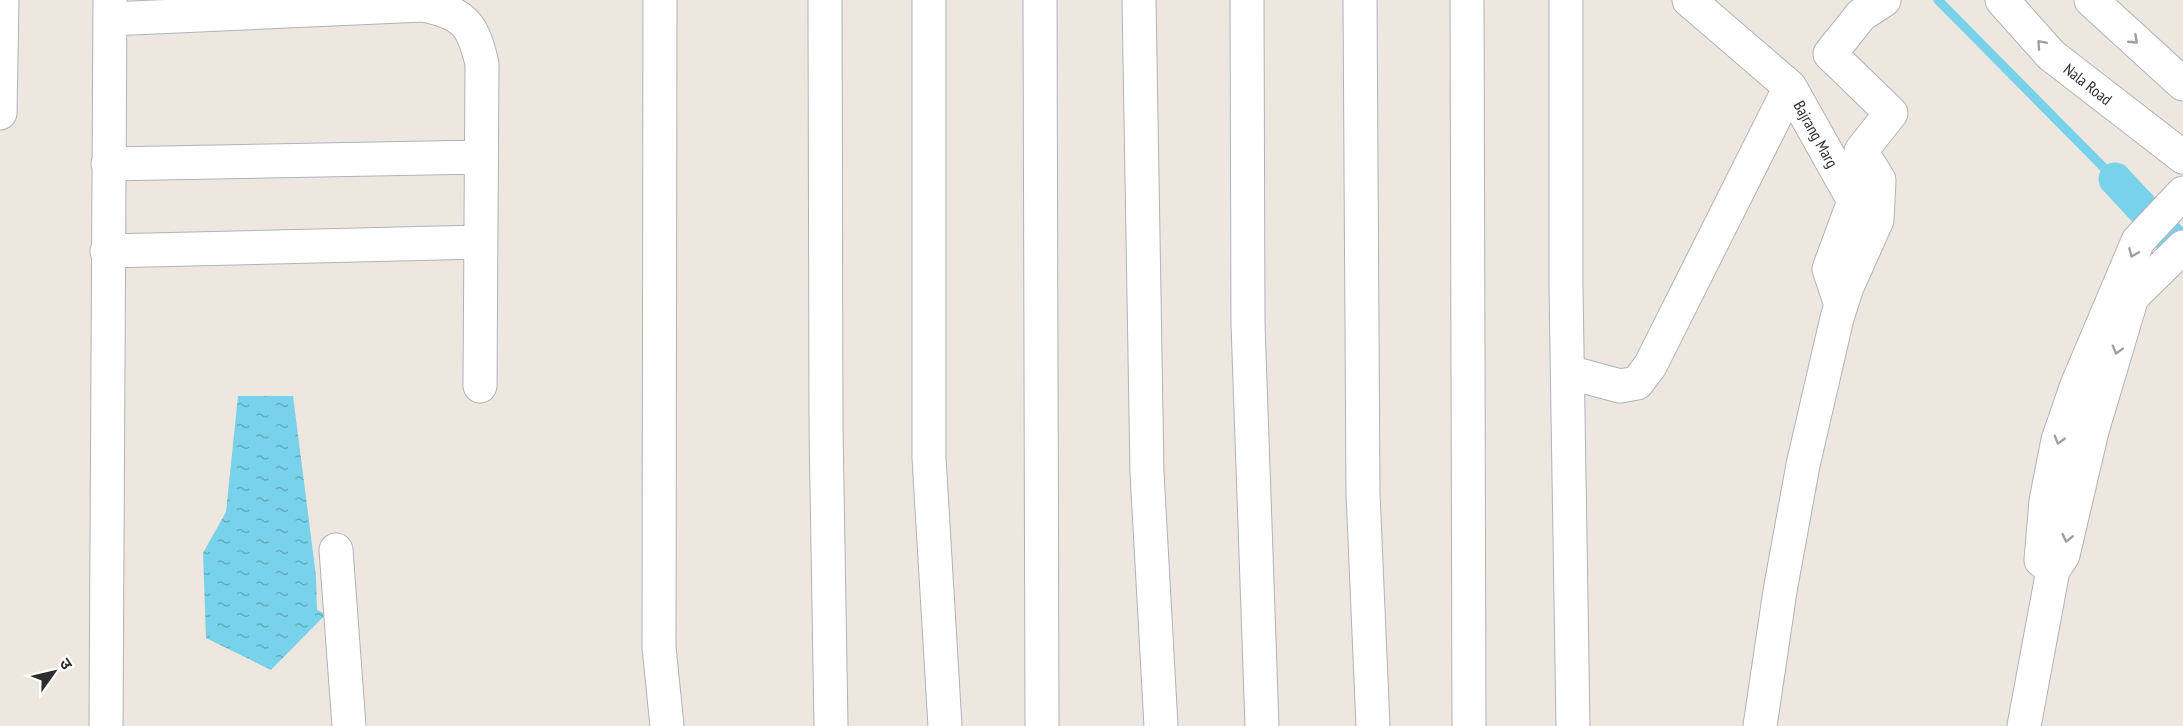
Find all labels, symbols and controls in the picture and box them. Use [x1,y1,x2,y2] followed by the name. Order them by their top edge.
[2126,32,2137,43] one-way arrow
[2037,40,2048,51] one-way arrow
[2060,59,2116,109] street label: Nala Road
[1789,97,1843,171] street label: Bajrang Marg
[2128,247,2140,258] one-way arrow
[2112,344,2124,355] one-way arrow
[2053,435,2066,445] one-way arrow
[2061,533,2074,543] one-way arrow
[24,642,84,702] north arrow
[56,654,78,674] text: उ

